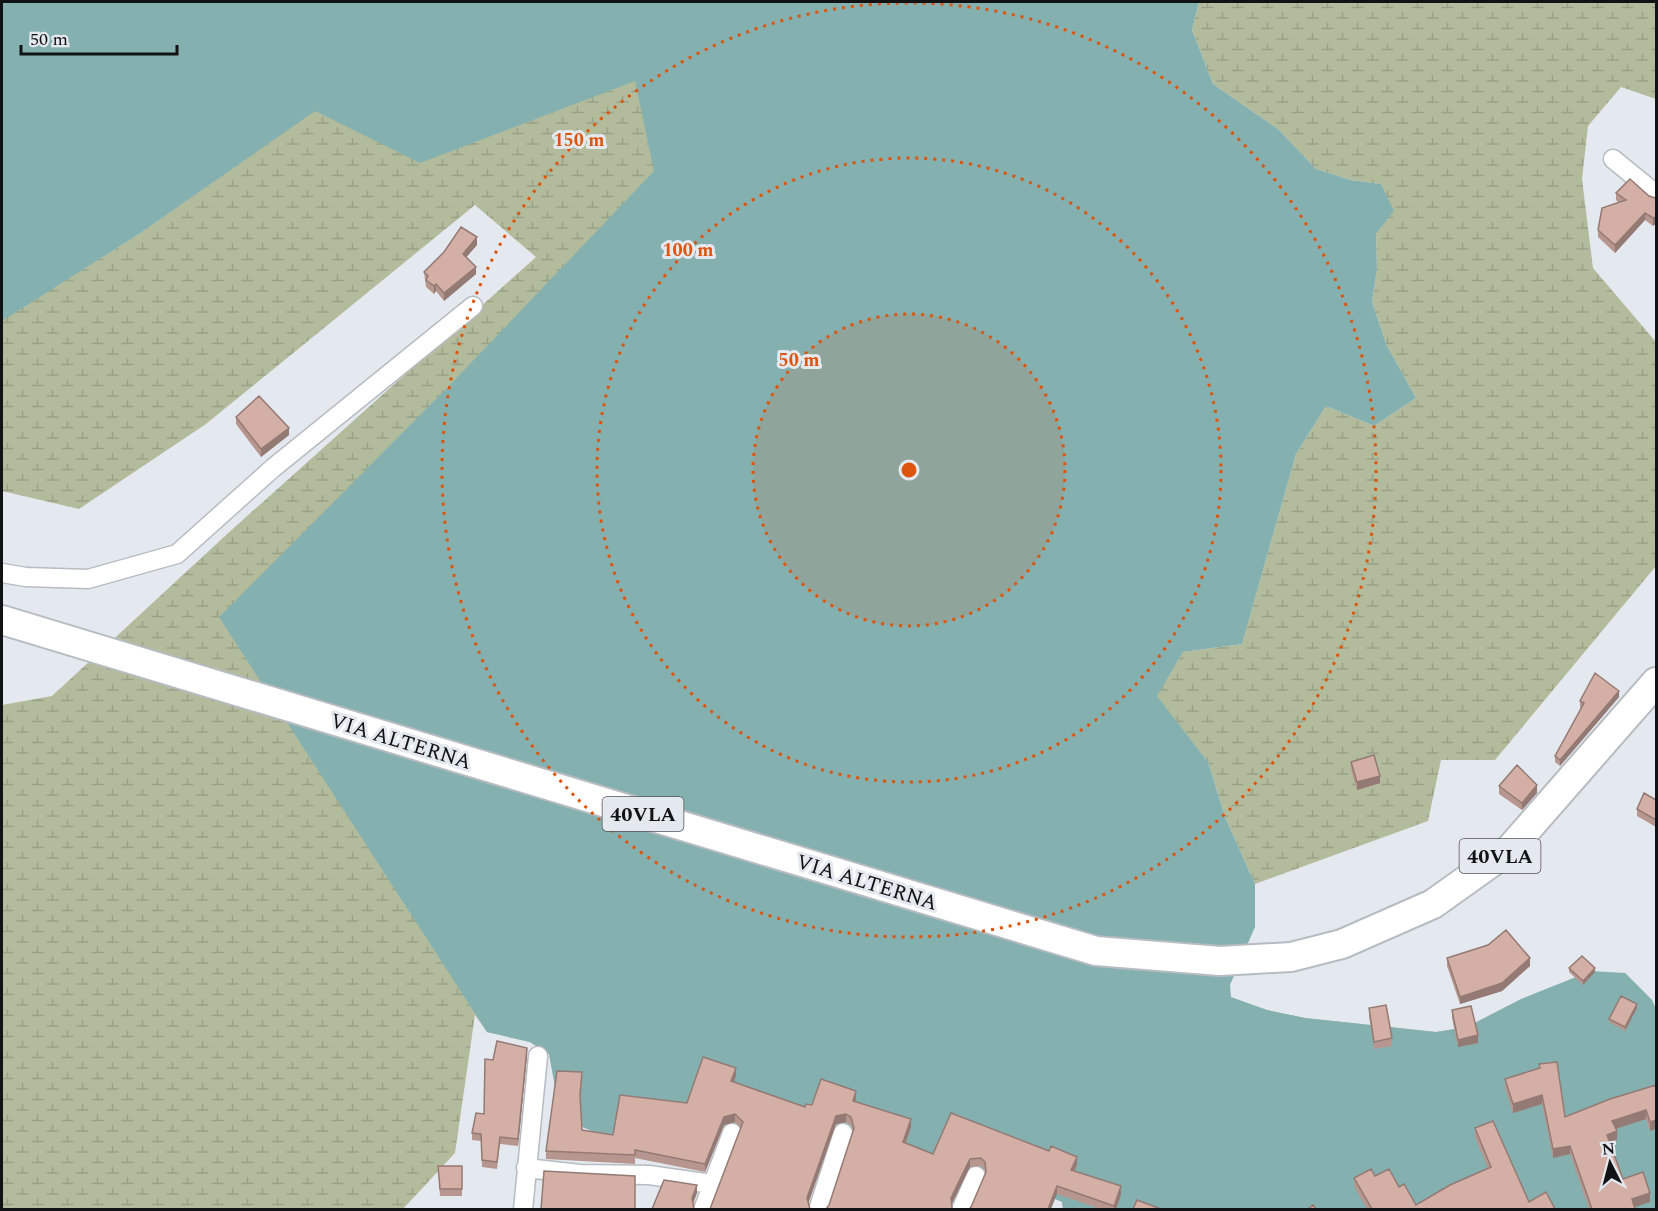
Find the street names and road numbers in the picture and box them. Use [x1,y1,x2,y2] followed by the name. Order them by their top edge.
[326,705,476,779] street label: VIA ALTERNA
[602,797,684,831] road number: 40VLA
[1460,839,1540,873] road number: 40VLA
[792,846,942,920] street label: VIA ALTERNA

